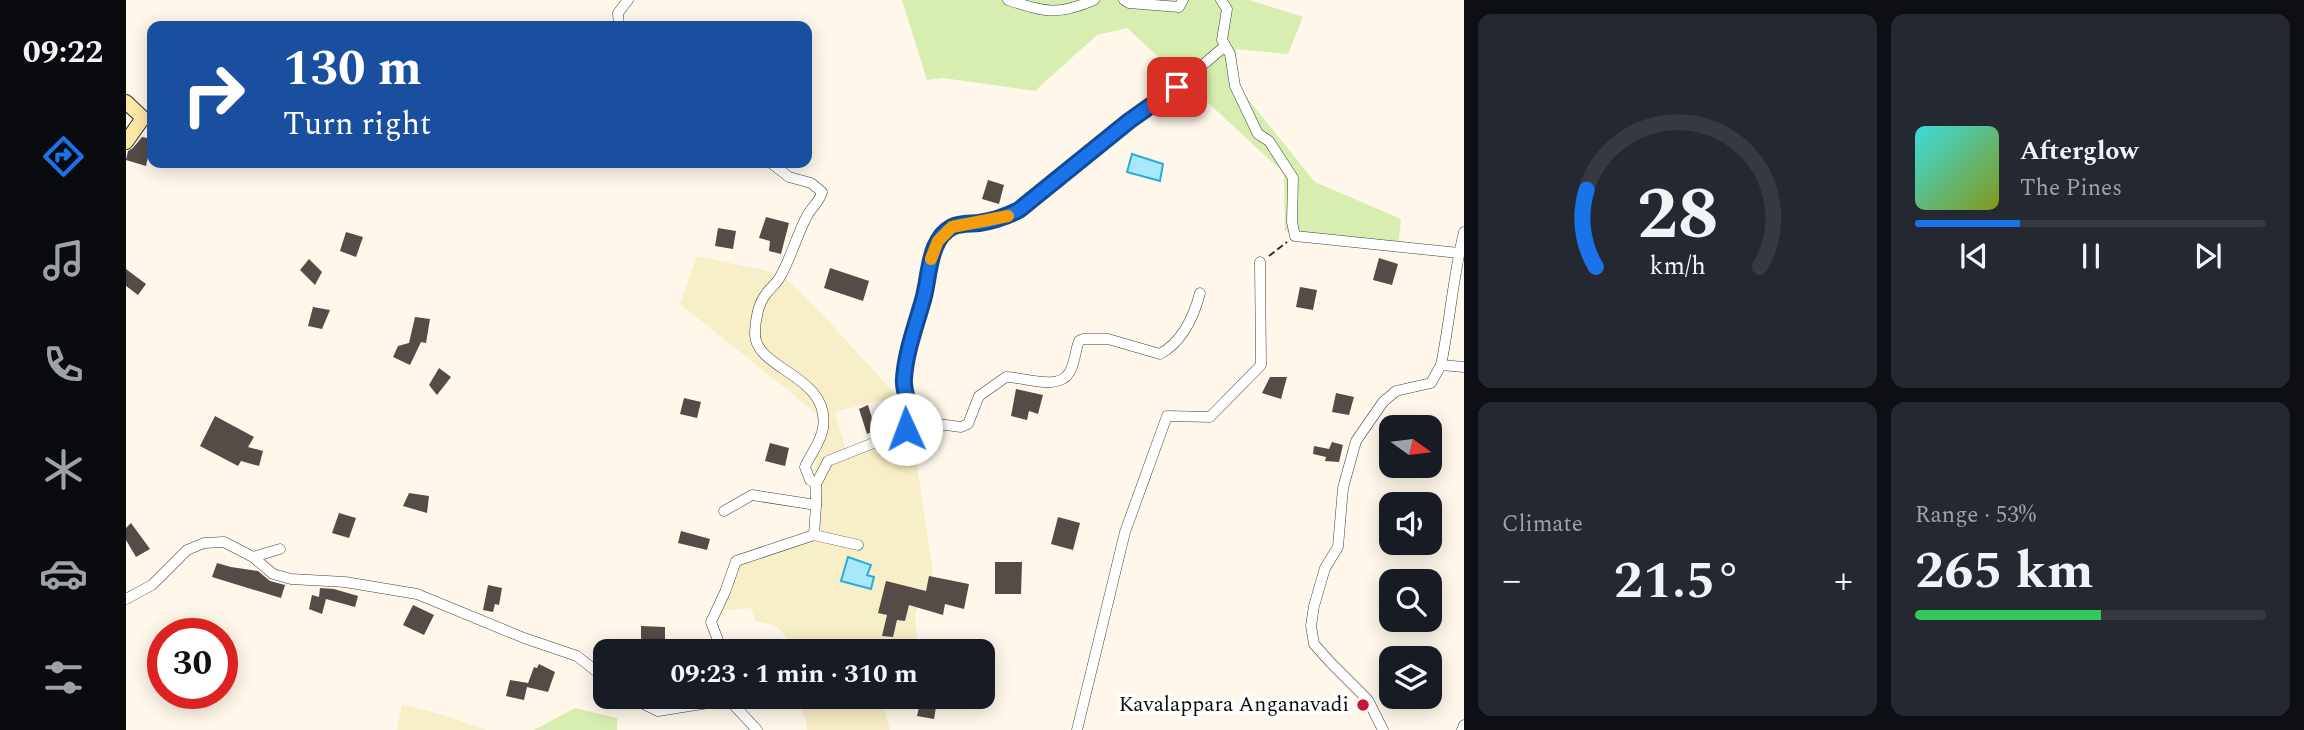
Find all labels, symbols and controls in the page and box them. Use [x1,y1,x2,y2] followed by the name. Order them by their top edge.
[23,28,103,77] text: 09:22
[283,32,422,107] text: 130 m
[168,49,259,140] icon: right
[1147,57,1207,117] pin
[1158,68,1196,106] icon: arrive
[283,100,431,149] text: Turn right
[2020,131,2139,171] text: Afterglow
[39,132,88,181] icon: directions
[1637,160,1718,271] text: 28
[2020,171,2122,206] text: The Pines
[39,236,88,285] icon: music
[1955,237,1993,275] icon: previous
[2072,237,2110,275] icon: pause
[2189,237,2227,275] icon: next
[1649,248,1706,286] text: km/h
[39,340,88,389] icon: phone
[869,392,943,466] position arrow
[1379,415,1442,478] north arrow
[1379,415,1442,709] map controls
[39,445,88,494] icon: climate
[1379,492,1442,555] button: sound
[1915,498,2036,533] text: Range · 53%
[1502,507,1583,542] text: Climate
[1915,532,2094,611] text: 265 km
[1614,542,1741,621] text: 21.5°
[39,549,88,598] icon: car
[1502,552,1521,610] text: −
[1834,552,1853,610] text: +
[1379,569,1442,632] button: search
[147,618,238,709] speed limit sign: 30
[1379,646,1442,709] button: layers
[39,653,88,702] icon: filters
[670,654,918,694] text: 09:23 · 1 min · 310 m
[1119,689,1349,721] place label: Kavalappara Anganavadi
[1355,697,1371,713] marker: Kavalappara Anganavadi

